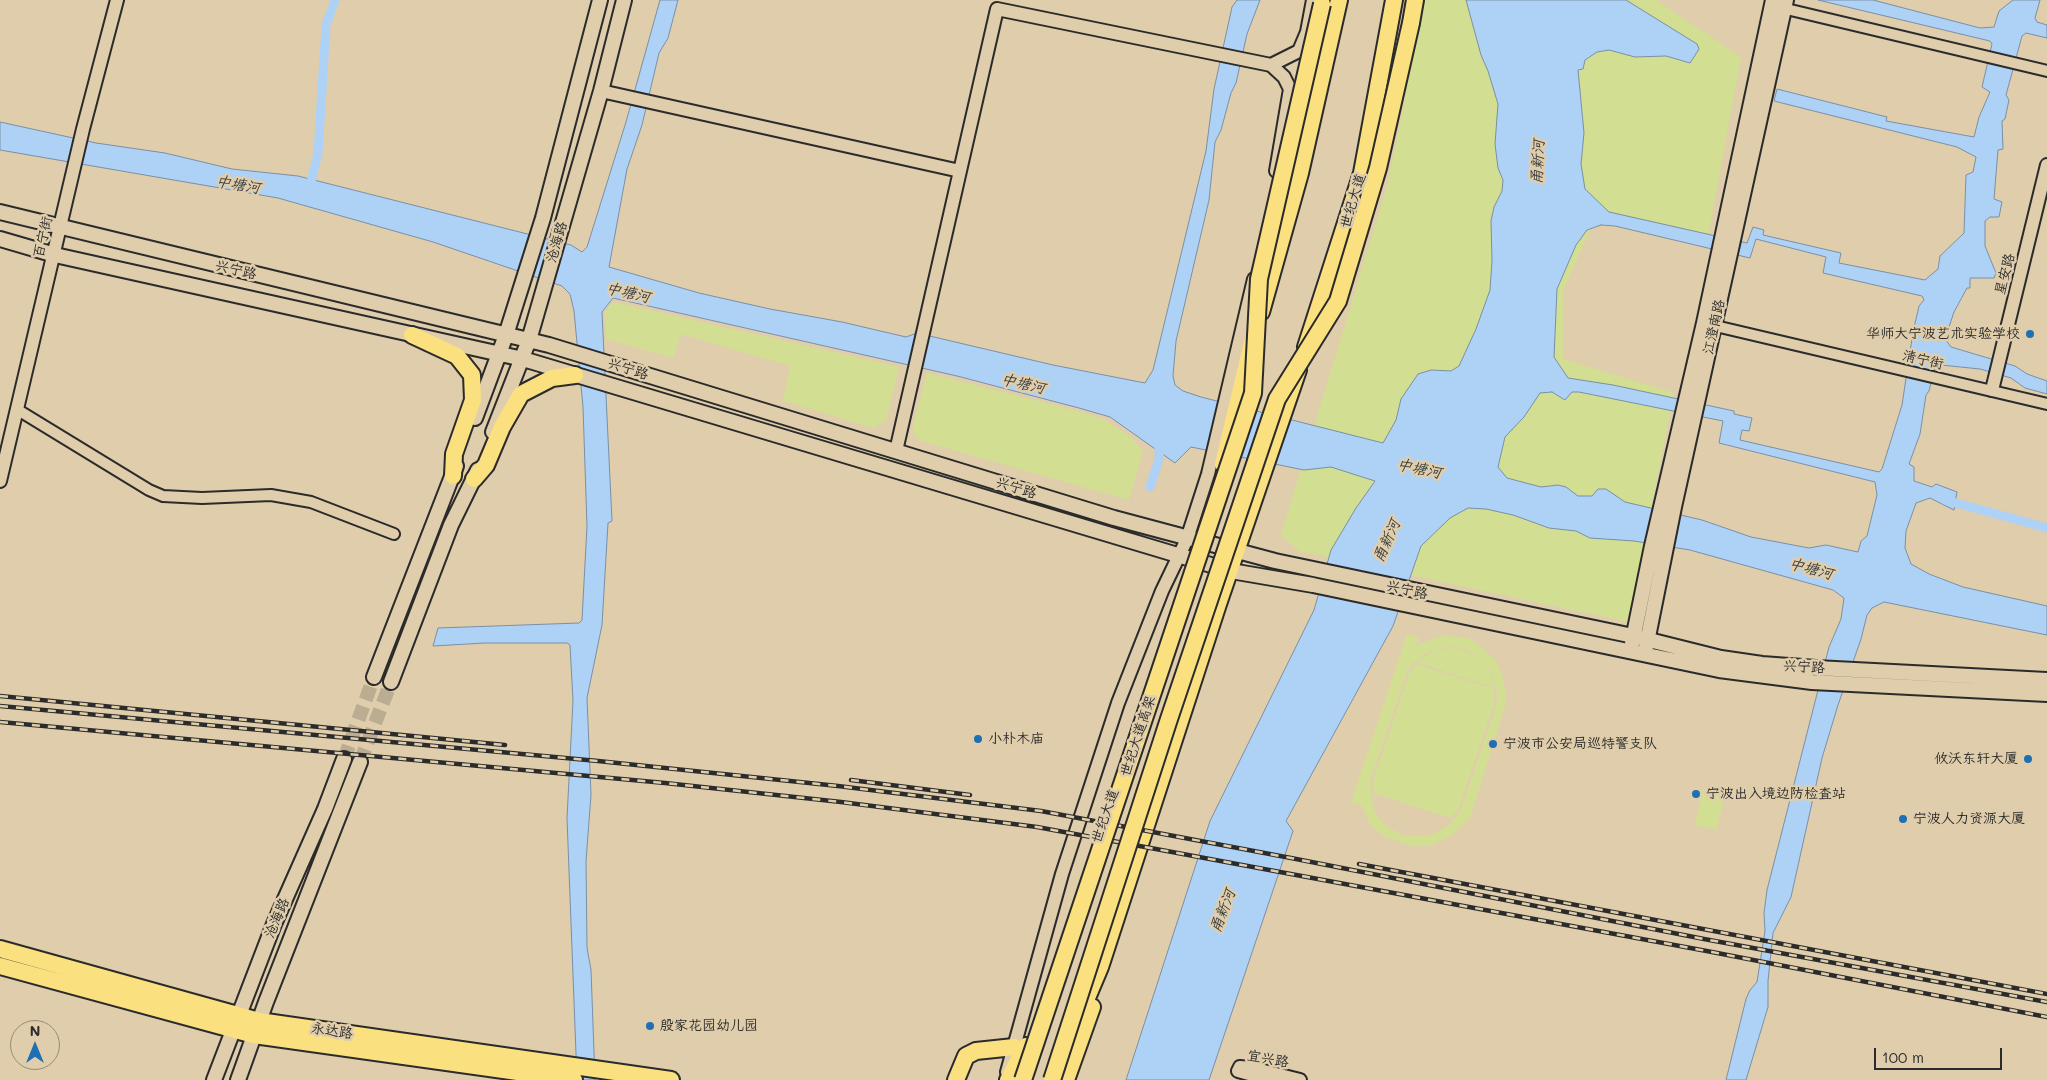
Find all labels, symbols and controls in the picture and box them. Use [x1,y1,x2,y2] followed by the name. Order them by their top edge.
[1528,139,1548,185] water label: 甬新河
[214,172,262,198] water label: 中塘河
[1337,172,1369,230] street label: 世纪大道
[30,215,56,259] street label: 百宁街
[543,219,571,265] street label: 沧海路
[1992,252,2018,296] street label: 星安路
[214,257,258,283] street label: 兴宁路
[604,279,652,307] water label: 中塘河
[1700,298,1728,356] street label: 江澄南路
[1866,326,2020,342] place label: 华师大宁波艺术实验学校
[2024,328,2036,340] marker: 华师大宁波艺术实验学校
[1901,347,1945,373] street label: 清宁街
[605,355,651,383] street label: 兴宁路
[999,370,1047,398] water label: 中塘河
[1395,456,1443,482] water label: 中塘河
[993,474,1039,502] street label: 兴宁路
[1370,517,1404,565] water label: 甬新河
[1787,554,1835,584] water label: 中塘河
[1385,577,1429,603] street label: 兴宁路
[1783,658,1825,676] street label: 兴宁路
[1117,693,1159,779] street label: 世纪大道高架
[988,731,1044,747] place label: 小朴木庙
[972,733,984,745] marker: 小朴木庙
[1503,736,1657,752] place label: 宁波市公安局巡特警支队
[1487,738,1499,750] marker: 宁波市公安局巡特警支队
[1934,751,2018,767] place label: 攸沃东轩大厦
[2022,753,2034,765] marker: 攸沃东轩大厦
[1706,786,1846,802] place label: 宁波出入境边防检查站
[1088,787,1122,845] street label: 世纪大道
[1690,788,1702,800] marker: 宁波出入境边防检查站
[1913,811,2025,827] place label: 宁波人力资源大厦
[1897,813,1909,825] marker: 宁波人力资源大厦
[1207,887,1239,935] water label: 甬新河
[261,895,293,941] street label: 沧海路
[660,1018,758,1034] place label: 殷家花园幼儿园
[10,1020,60,1070] north arrow
[310,1020,354,1042] street label: 永达路
[644,1020,656,1032] marker: 殷家花园幼儿园
[30,1021,40,1040] text: N
[1877,1038,2004,1070] scale bar
[1246,1047,1290,1071] street label: 宜兴路
[1882,1047,1924,1067] text: 100 m

